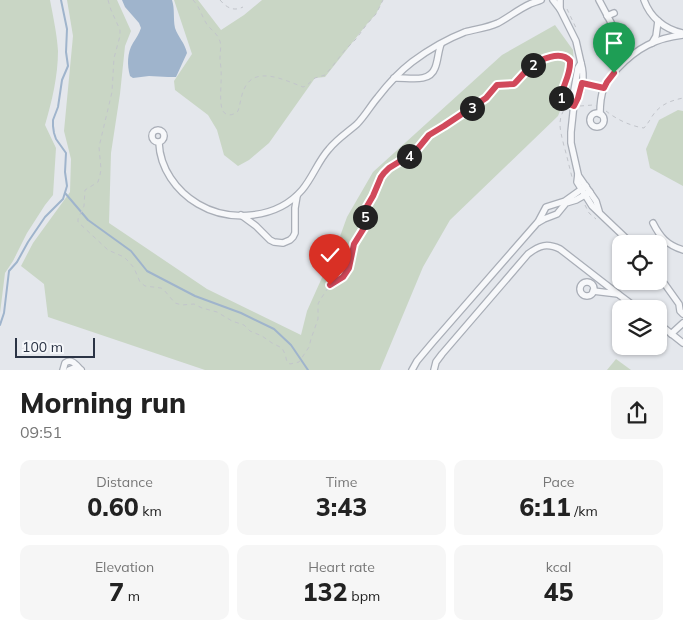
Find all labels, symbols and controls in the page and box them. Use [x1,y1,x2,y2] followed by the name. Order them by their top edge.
[593,22,635,73] pin
[600,29,628,57] icon: arrive
[520,52,546,78] pin: 2
[529,56,538,74] text: 2
[548,86,574,110] pin: 1
[557,89,566,107] text: 1
[460,96,484,120] pin: 3
[468,99,477,117] text: 3
[396,144,422,168] pin: 4
[405,147,414,165] text: 4
[352,204,378,230] pin: 5
[361,208,370,226] text: 5
[309,234,351,285] pin
[612,235,667,355] map controls
[612,235,667,290] button: locate
[316,241,344,269] icon: check
[612,300,667,355] button: layers
[15,335,95,358] scale bar
[22,338,63,356] text: 100 m
[20,385,186,420] text: Morning run
[611,387,663,439] button: share
[20,422,62,442] text: 09:51
[96,473,153,491] text: Distance
[326,473,357,491] text: Time
[543,473,574,491] text: Pace
[87,491,139,522] text: 0.60
[316,491,367,522] text: 3:43
[519,491,571,522] text: 6:11
[139,502,162,520] text: km
[571,502,598,520] text: /km
[95,558,154,576] text: Elevation
[308,558,375,576] text: Heart rate
[546,558,571,576] text: kcal
[109,576,124,607] text: 7
[303,576,348,607] text: 132
[543,576,574,607] text: 45
[124,587,140,605] text: m
[348,587,380,605] text: bpm

